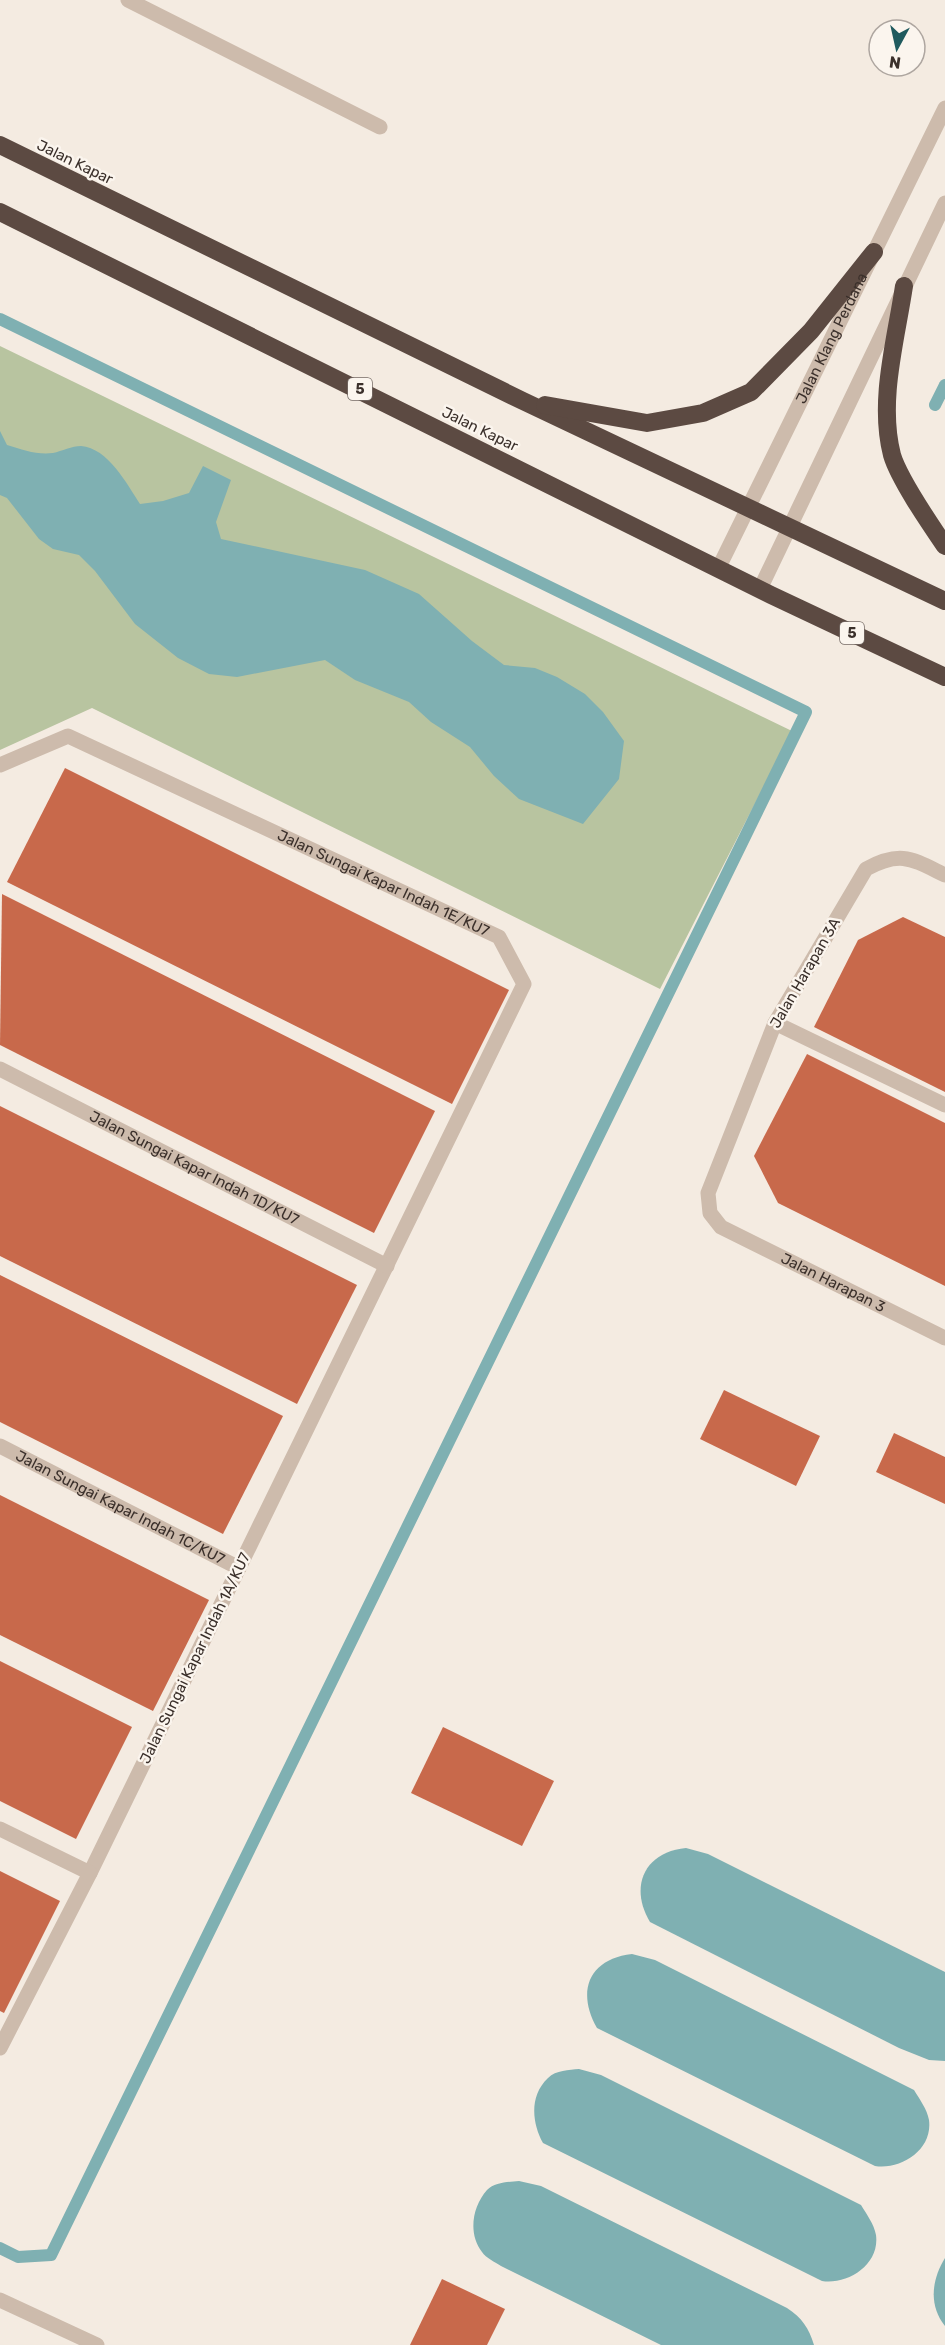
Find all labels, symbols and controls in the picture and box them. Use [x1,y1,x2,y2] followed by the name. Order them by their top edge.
[867,18,927,78] north arrow
[888,52,902,73] text: N
[34,136,116,188] street label: Jalan Kapar
[792,270,871,406] street label: Jalan Klang Perdana
[348,378,372,400] road number: 5
[439,403,521,455] street label: Jalan Kapar
[840,622,864,644] road number: 5
[275,826,493,940] street label: Jalan Sungai Kapar Indah 1E/KU7
[766,915,844,1031] street label: Jalan Harapan 3A
[87,1107,302,1229] street label: Jalan Sungai Kapar Indah 1D/KU7
[778,1249,888,1316] street label: Jalan Harapan 3
[13,1447,228,1568] street label: Jalan Sungai Kapar Indah 1C/KU7
[136,1549,254,1766] street label: Jalan Sungai Kapar Indah 1A/KU7

